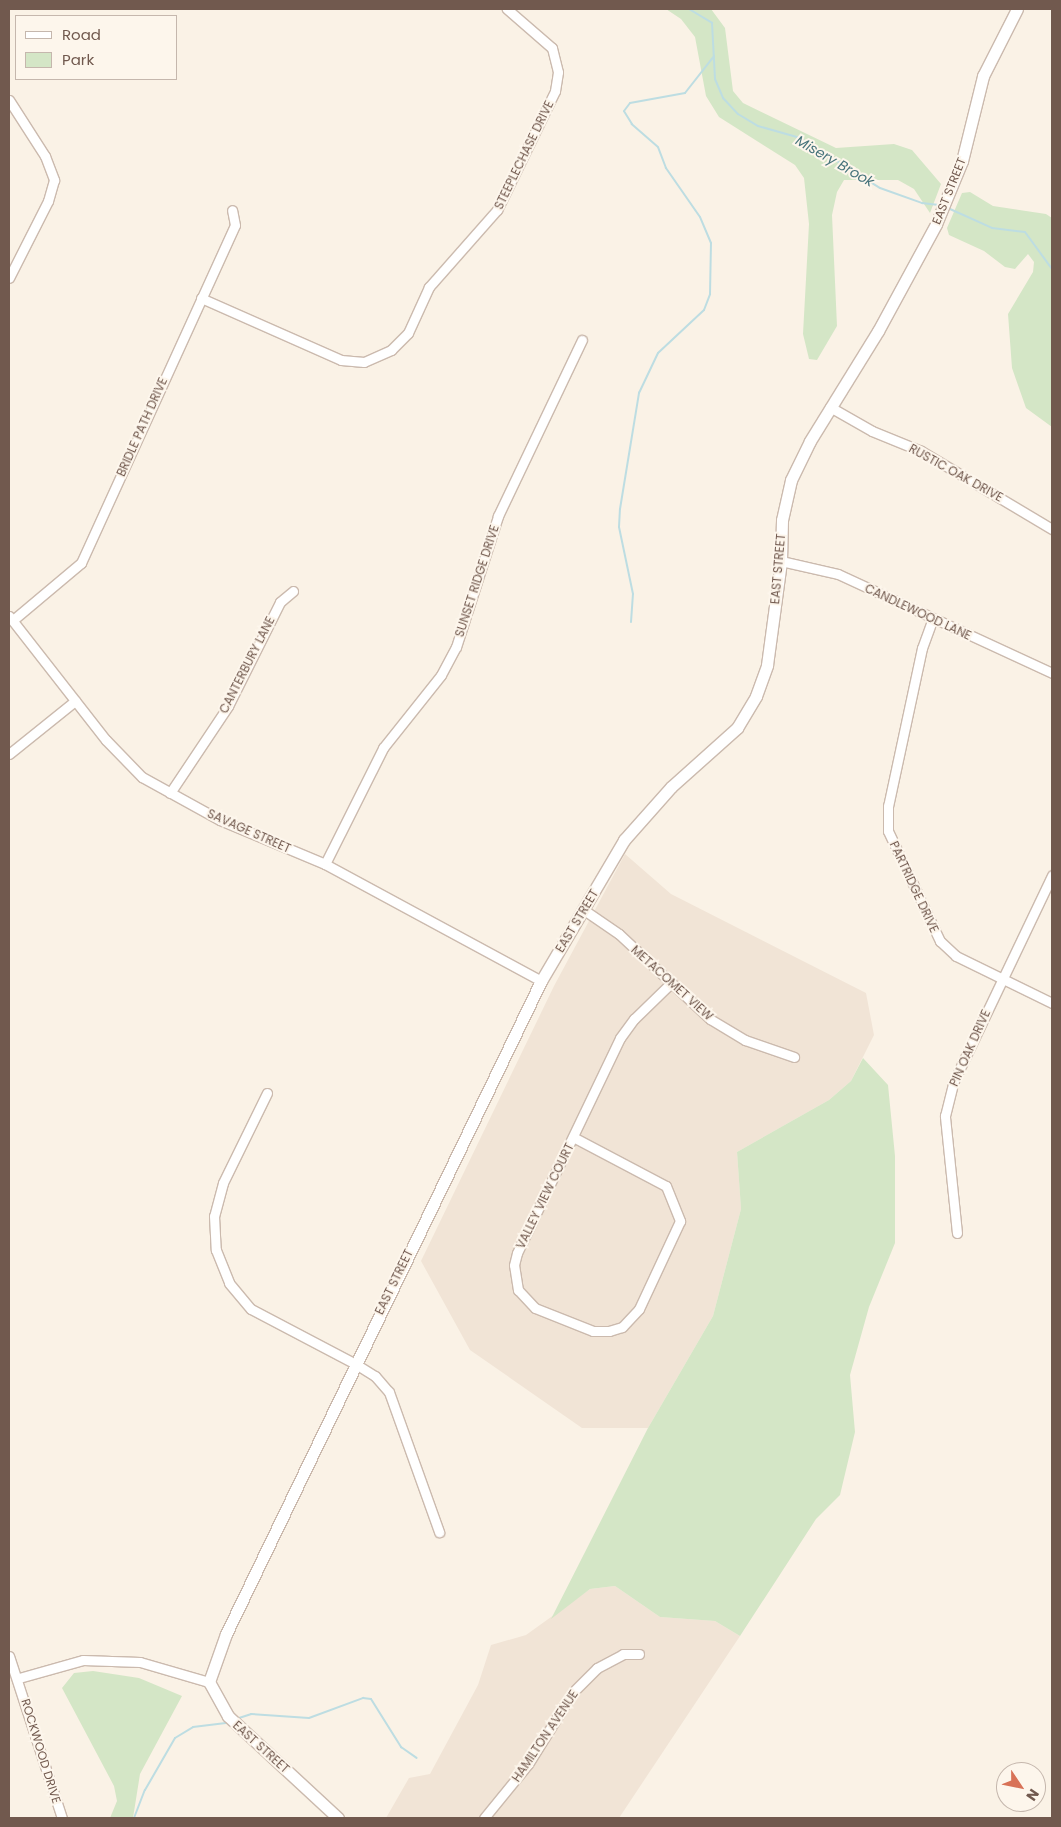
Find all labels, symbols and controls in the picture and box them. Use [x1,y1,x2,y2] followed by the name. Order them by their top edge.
[15,15,178,80] legend
[62,24,101,45] text: Road
[62,49,94,70] text: Park
[491,98,557,212] street label: STEEPLECHASE DRIVE
[793,132,877,190] water label: Misery Brook
[929,156,969,226] street label: EAST STREET
[114,375,170,479] street label: BRIDLE PATH DRIVE
[906,441,1006,505] street label: RUSTIC OAK DRIVE
[452,523,502,639] street label: SUNSET RIDGE DRIVE
[768,533,788,605] street label: EAST STREET
[863,581,973,643] street label: CANDLEWOOD LANE
[216,614,278,716] street label: CANTERBURY LANE
[205,806,293,856] street label: SAVAGE STREET
[887,839,941,935] street label: PARTRIDGE DRIVE
[553,887,601,955] street label: EAST STREET
[628,943,716,1023] street label: METACOMET VIEW
[947,1007,993,1089] street label: PIN OAK DRIVE
[513,1141,577,1251] street label: VALLEY VIEW COURT
[372,1247,416,1317] street label: EAST STREET
[509,1687,581,1785] street label: HAMILTON AVENUE
[18,1697,64,1805] street label: ROCKWOOD DRIVE
[230,1718,292,1776] street label: EAST STREET
[996,1762,1046,1812] north arrow
[1021,1785,1044,1805] text: N

